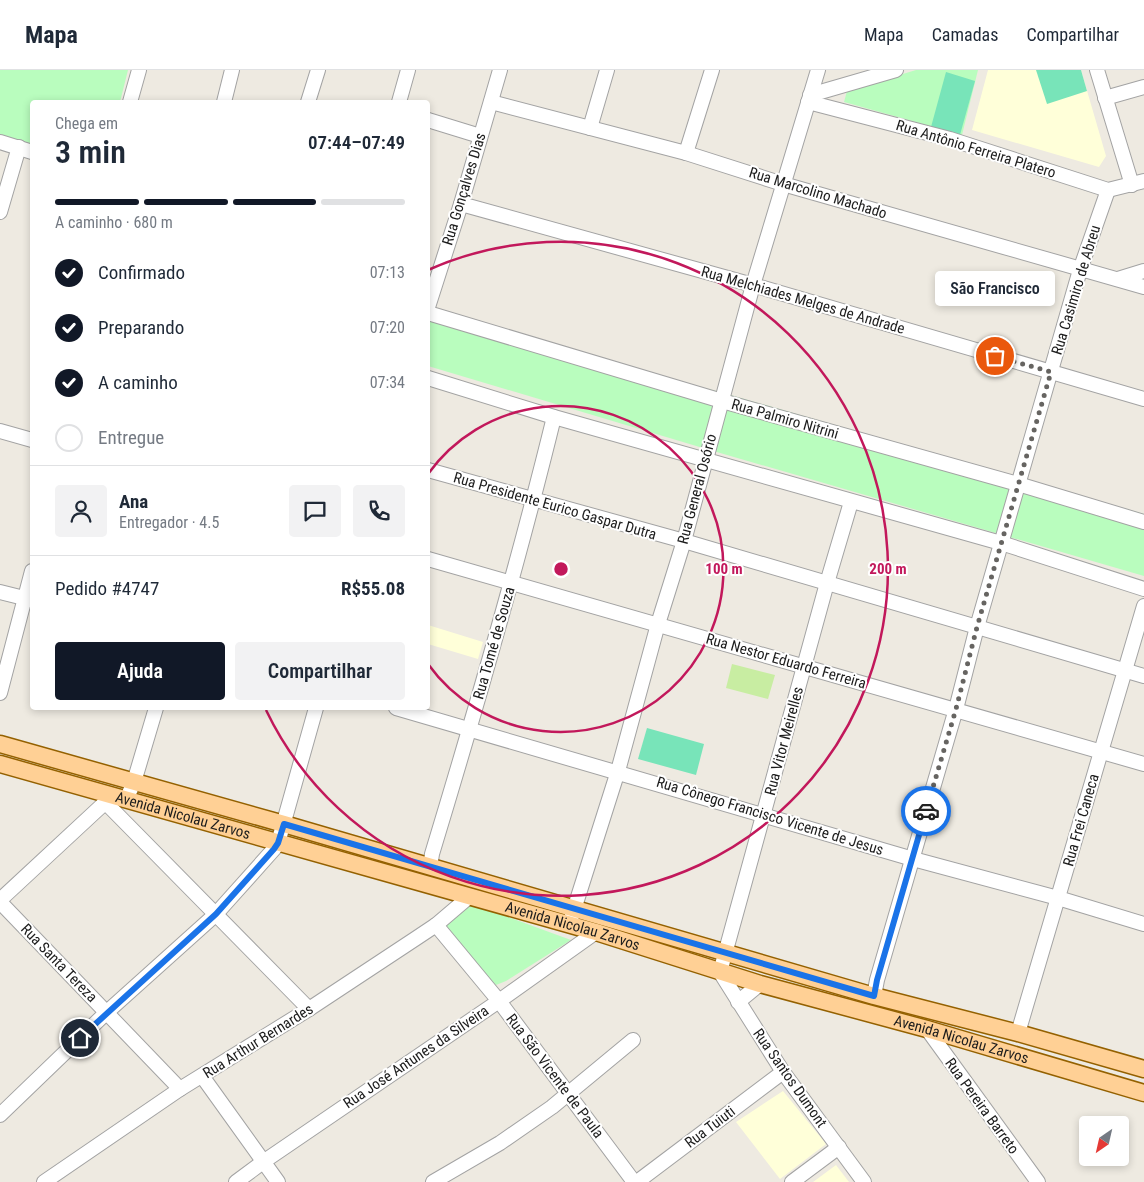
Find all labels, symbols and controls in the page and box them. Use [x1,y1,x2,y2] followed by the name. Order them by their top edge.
[25,21,78,49] text: Mapa
[864,24,904,45] text: Mapa
[932,24,998,45] text: Camadas
[1026,24,1119,45] text: Compartilhar
[55,114,118,133] text: Chega em
[894,116,1058,182] street label: Rua Antônio Ferreira Platero
[438,130,490,247] street label: Rua Gonçalves Dias
[308,131,405,154] text: 07:44–07:49
[55,133,126,171] text: 3 min
[747,163,889,223] street label: Rua Marcolino Machado
[55,213,173,232] text: A caminho · 680 m
[1048,223,1104,357] street label: Rua Casimiro de Abreu
[55,259,83,287] icon: check
[98,261,185,284] text: Confirmado
[699,262,907,338] street label: Rua Melchiades Melges de Andrade
[370,263,405,282] text: 07:13
[935,271,1055,306] callout: São Francisco
[950,279,1040,298] text: São Francisco
[55,314,83,342] icon: check
[98,316,184,339] text: Preparando
[370,318,405,337] text: 07:20
[974,335,1016,377] pin
[981,342,1009,370] icon: bag
[55,369,83,397] icon: check
[98,371,178,394] text: A caminho
[370,373,405,392] text: 07:34
[729,395,841,443] street label: Rua Palmiro Nitrini
[98,426,164,449] text: Entregue
[674,432,720,546] street label: Rua General Osório
[451,468,659,544] street label: Rua Presidente Eurico Gaspar Dutra
[55,485,107,537] button: person
[289,485,341,537] button: chat
[353,485,405,537] button: phone
[119,490,148,513] text: Ana
[119,513,219,532] text: Entregador · 4.5
[552,560,570,578] centre of rings
[705,560,743,578] text: 100 m
[869,560,907,578] text: 200 m
[55,577,159,600] text: Pedido #4747
[341,577,405,600] text: R$55.08
[469,585,519,701] street label: Rua Tomé de Souza
[704,629,868,693] street label: Rua Nestor Eduardo Ferreira
[55,642,225,700] button: Ajuda
[235,642,405,700] button: Compartilhar
[761,685,807,797] street label: Rua Vitor Meirelles
[1059,772,1103,868] street label: Rua Frei Caneca
[654,773,886,859] street label: Rua Cônego Francisco Vicente de Jesus
[901,786,951,836] courier
[113,788,253,843] street label: Avenida Nicolau Zarvos
[912,797,940,825] icon: car
[503,898,642,954] street label: Avenida Nicolau Zarvos
[17,920,101,1006] street label: Rua Santa Tereza
[200,1000,316,1082] street label: Rua Arthur Bernardes
[340,1002,492,1112] street label: Rua José Antunes da Silveira
[502,1010,608,1142] street label: Rua São Vicente de Paula
[892,1011,1031,1068] street label: Avenida Nicolau Zarvos
[59,1017,101,1059] pin
[66,1024,94,1052] icon: home
[749,1025,831,1131] street label: Rua Santos Dumont
[941,1055,1023,1157] street label: Rua Pereira Barreto
[681,1102,739,1152] street label: Rua Tuiuti
[1079,1116,1129,1166] north arrow
[1079,1116,1129,1166] map controls

